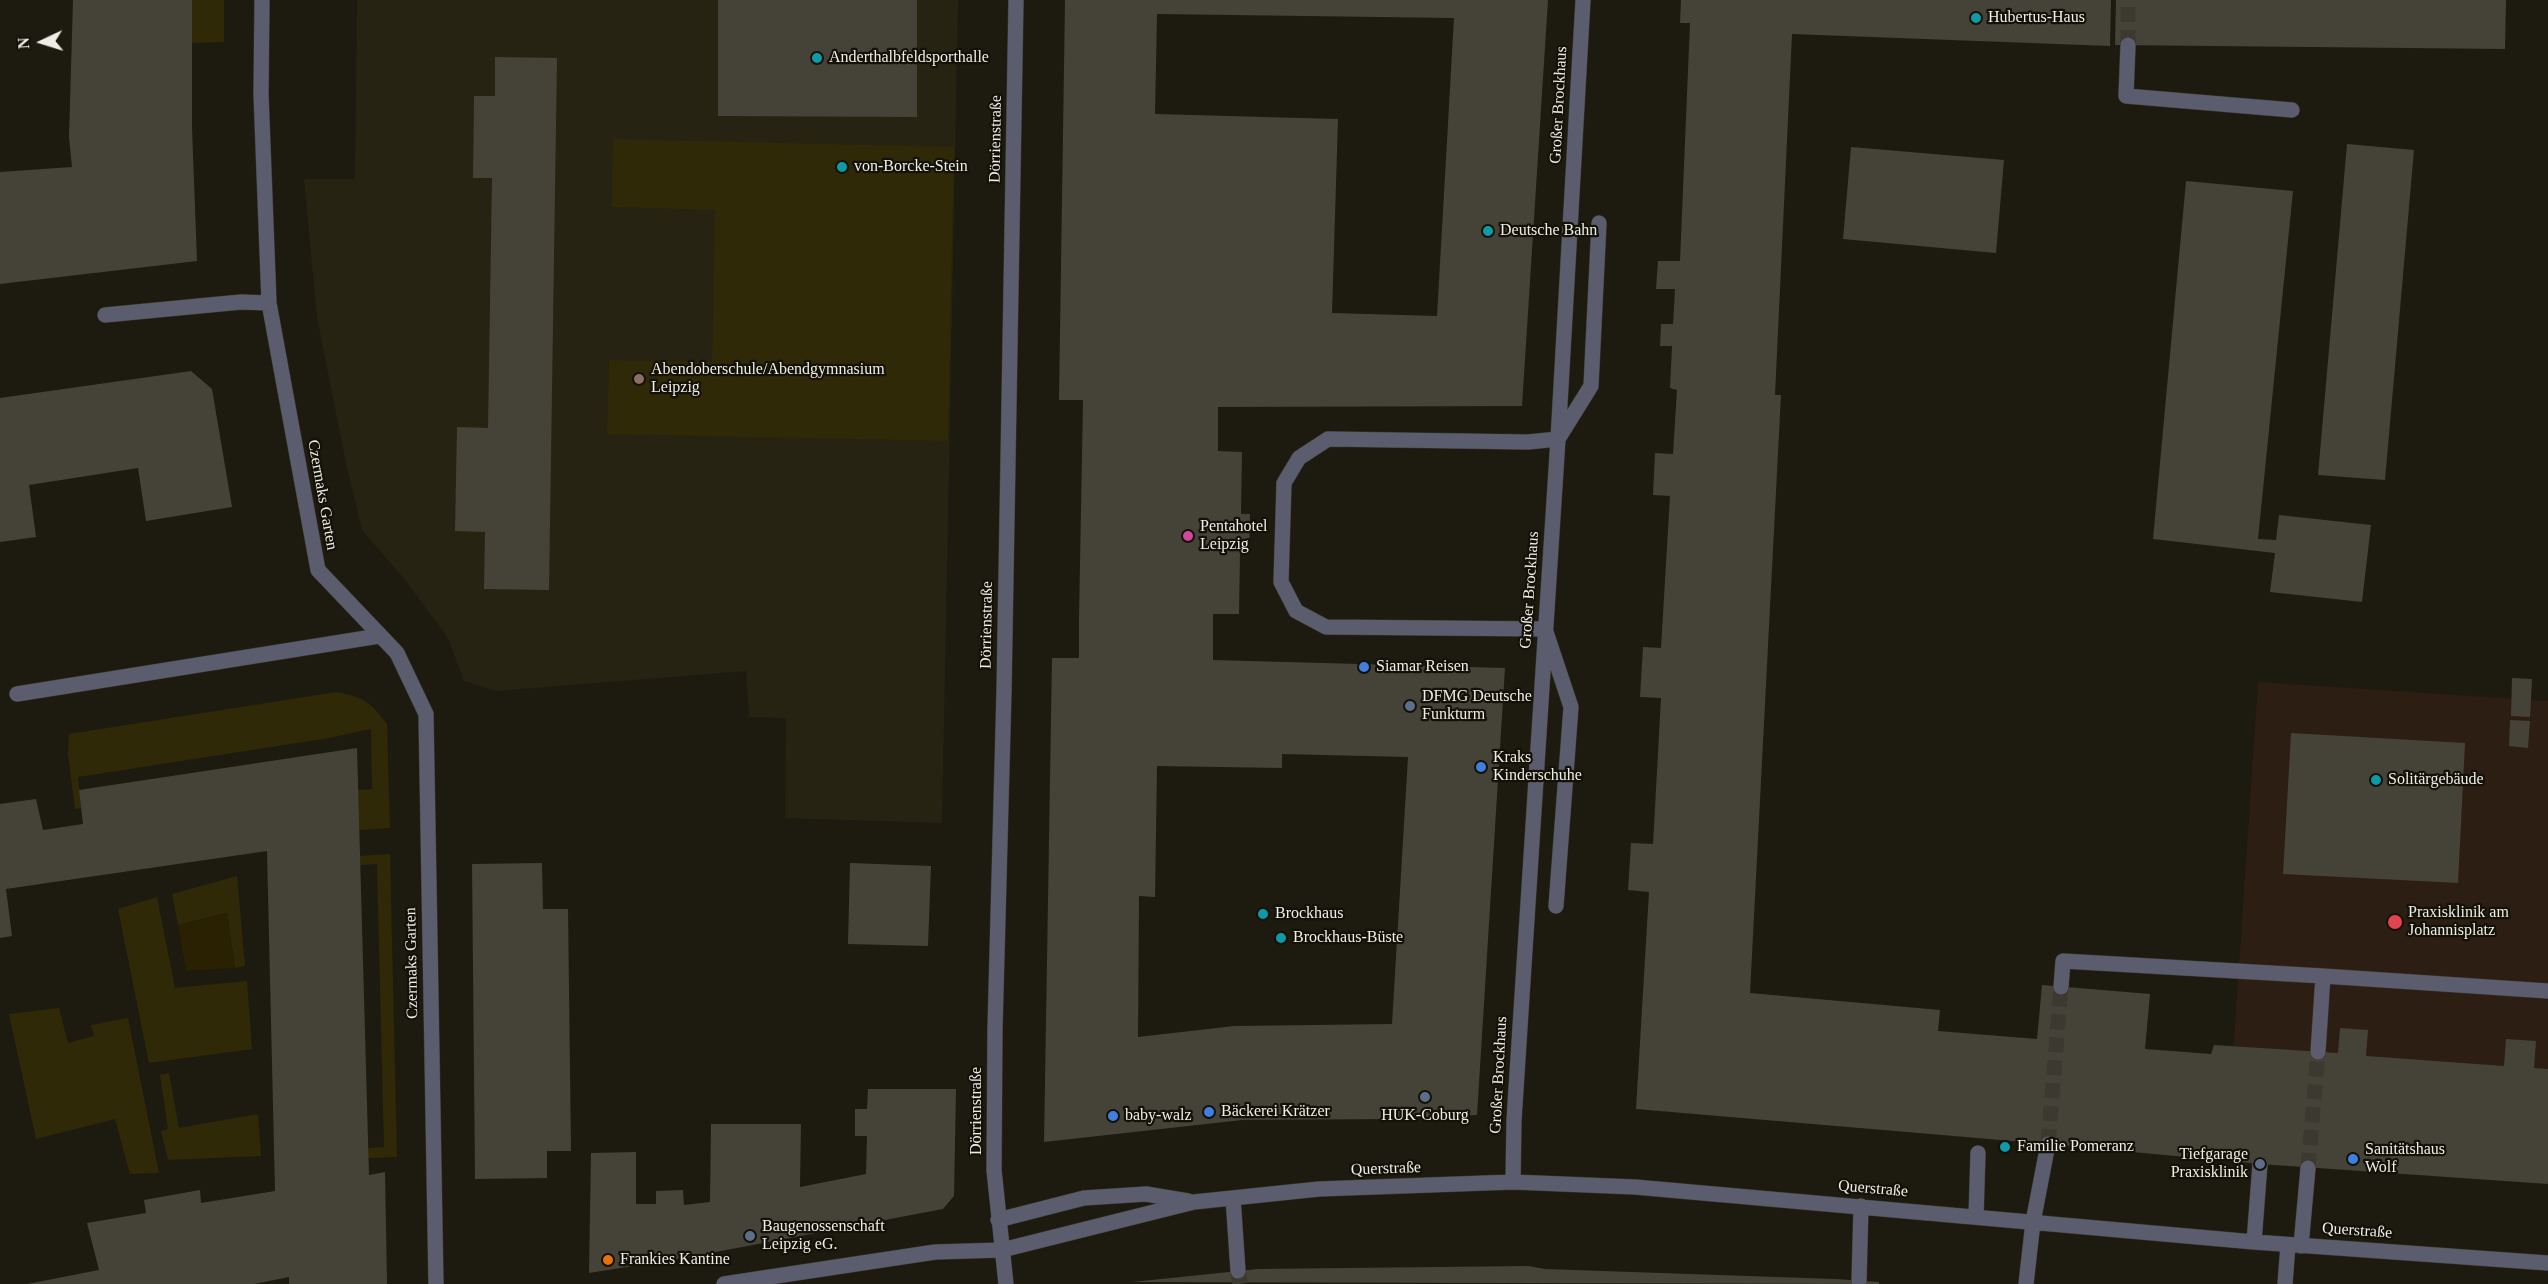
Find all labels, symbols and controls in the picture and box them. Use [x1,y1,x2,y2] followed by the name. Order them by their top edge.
[1988,8,2085,28] place label: Hubertus-Haus
[1969,11,1983,25] marker: Hubertus-Haus
[12,12,72,72] north arrow
[15,37,32,50] text: N
[1546,46,1572,164] street label: Großer Brockhaus
[829,48,989,68] place label: Anderthalbfeldsporthalle
[810,51,824,65] marker: Anderthalbfeldsporthalle
[986,95,1006,183] street label: Dörrienstraße
[854,157,968,177] place label: von-Borcke-Stein
[835,160,849,174] marker: von-Borcke-Stein
[1500,221,1597,241] place label: Deutsche Bahn
[1481,224,1495,238] marker: Deutsche Bahn
[651,360,885,398] place label: Abendoberschule/Abendgymnasium Leipzig
[632,372,646,386] marker: Abendoberschule/Abendgymnasium Leipzig
[303,438,341,552] street label: Czermaks Garten
[1200,517,1268,555] place label: Pentahotel Leipzig
[1181,529,1195,543] marker: Pentahotel Leipzig
[1516,531,1544,649] street label: Großer Brockhaus
[977,581,997,669] street label: Dörrienstraße
[1376,657,1469,677] place label: Siamar Reisen
[1357,660,1371,674] marker: Siamar Reisen
[1422,687,1532,725] place label: DFMG Deutsche Funkturm
[1403,699,1417,713] marker: DFMG Deutsche Funkturm
[1493,748,1582,786] place label: Kraks Kinderschuhe
[1474,760,1488,774] marker: Kraks Kinderschuhe
[2388,770,2484,790] place label: Solitärgebäude
[2369,773,2383,787] marker: Solitärgebäude
[2408,903,2509,941] place label: Praxisklinik am Johannisplatz
[1275,904,1343,924] place label: Brockhaus
[401,907,423,1019] street label: Czermaks Garten
[1256,907,1270,921] marker: Brockhaus
[2386,913,2404,931] marker: Praxisklinik am Johannisplatz
[1293,928,1403,948] place label: Brockhaus-Büste
[1274,931,1288,945] marker: Brockhaus-Büste
[1486,1016,1512,1134] street label: Großer Brockhaus
[967,1067,987,1155] street label: Dörrienstraße
[1418,1090,1432,1104] marker: HUK-Coburg
[1221,1102,1330,1122] place label: Bäckerei Krätzer
[1202,1105,1216,1119] marker: Bäckerei Krätzer
[1125,1106,1192,1126] place label: baby-walz
[1381,1106,1469,1126] place label: HUK-Coburg
[1106,1109,1120,1123] marker: baby-walz
[2017,1137,2134,1157] place label: Familie Pomeranz
[1998,1140,2012,1154] marker: Familie Pomeranz
[2365,1140,2445,1178] place label: Sanitätshaus Wolf
[2171,1145,2248,1183] place label: Tiefgarage Praxisklinik
[2346,1152,2360,1166] marker: Sanitätshaus Wolf
[2253,1157,2267,1171] marker: Tiefgarage Praxisklinik
[1351,1158,1421,1180] street label: Querstraße
[1837,1176,1909,1202] street label: Querstraße
[762,1217,885,1255] place label: Baugenossenschaft Leipzig eG.
[2321,1219,2393,1243] street label: Querstraße
[743,1229,757,1243] marker: Baugenossenschaft Leipzig eG.
[620,1250,730,1270] place label: Frankies Kantine
[601,1253,615,1267] marker: Frankies Kantine

